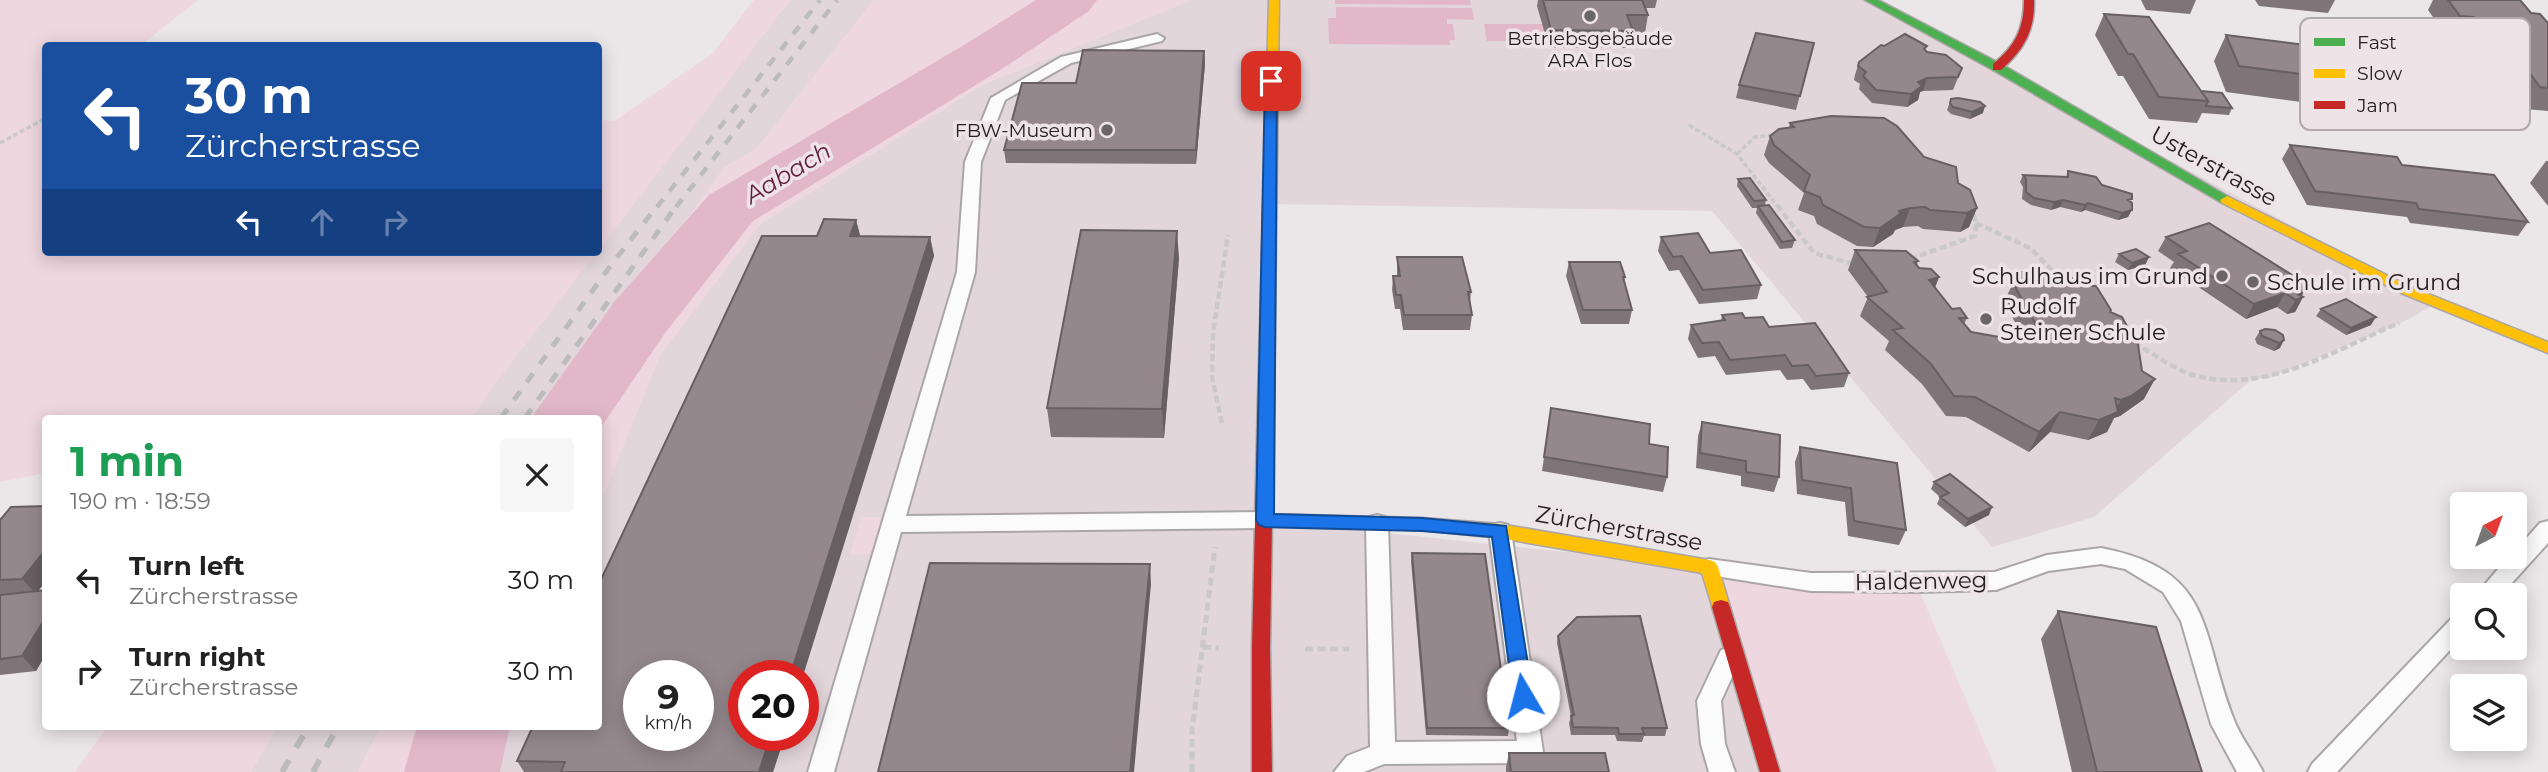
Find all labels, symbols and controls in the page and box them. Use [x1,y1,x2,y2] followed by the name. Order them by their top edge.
[1582,8,1598,24] marker: Betriebsgebäude ARA Flos
[2300,18,2530,130] legend
[1507,27,1673,72] place label: Betriebsgebäude ARA Flos
[2357,31,2397,54] text: Fast
[1241,51,1301,111] pin
[1252,62,1290,100] icon: arrive
[2357,62,2402,85] text: Slow
[185,66,313,125] text: 30 m
[70,70,161,161] icon: left
[2356,94,2398,117] text: Jam
[955,119,1093,142] place label: FBW-Museum
[2146,120,2282,212] street label: Usterstrasse
[1099,122,1115,138] marker: FBW-Museum
[185,126,421,165] text: Zürcherstrasse
[738,136,836,211] water label: Aabach
[230,203,268,241] icon: left
[303,203,341,241] icon: ahead
[376,203,414,241] icon: right
[1972,262,2208,290] place label: Schulhaus im Grund
[2214,268,2230,284] marker: Schulhaus im Grund
[2267,268,2461,296] place label: Schule im Grund
[2245,274,2261,290] marker: Schule im Grund
[2000,292,2166,346] place label: Rudolf Steiner Schule
[1978,311,1994,327] marker: Rudolf Steiner Schule
[70,435,184,487] text: 1 min
[500,438,574,512] button: close
[70,487,211,515] text: 190 m · 18:59
[2450,492,2527,569] north arrow
[2450,492,2527,751] map controls
[1533,500,1705,556] street label: Zürcherstrasse
[129,550,245,582] text: Turn left
[70,561,108,599] icon: left
[508,564,574,596] text: 30 m
[1854,566,1988,596] street label: Haldenweg
[129,582,298,610] text: Zürcherstrasse
[2450,583,2527,660] button: search
[129,641,265,673] text: Turn right
[70,652,108,690] icon: right
[508,655,574,687] text: 30 m
[1486,659,1560,733] position arrow
[728,660,819,751] speed limit sign: 20
[129,673,298,701] text: Zürcherstrasse
[2450,674,2527,751] button: layers
[657,675,680,718] text: 9
[644,712,693,734] text: km/h

